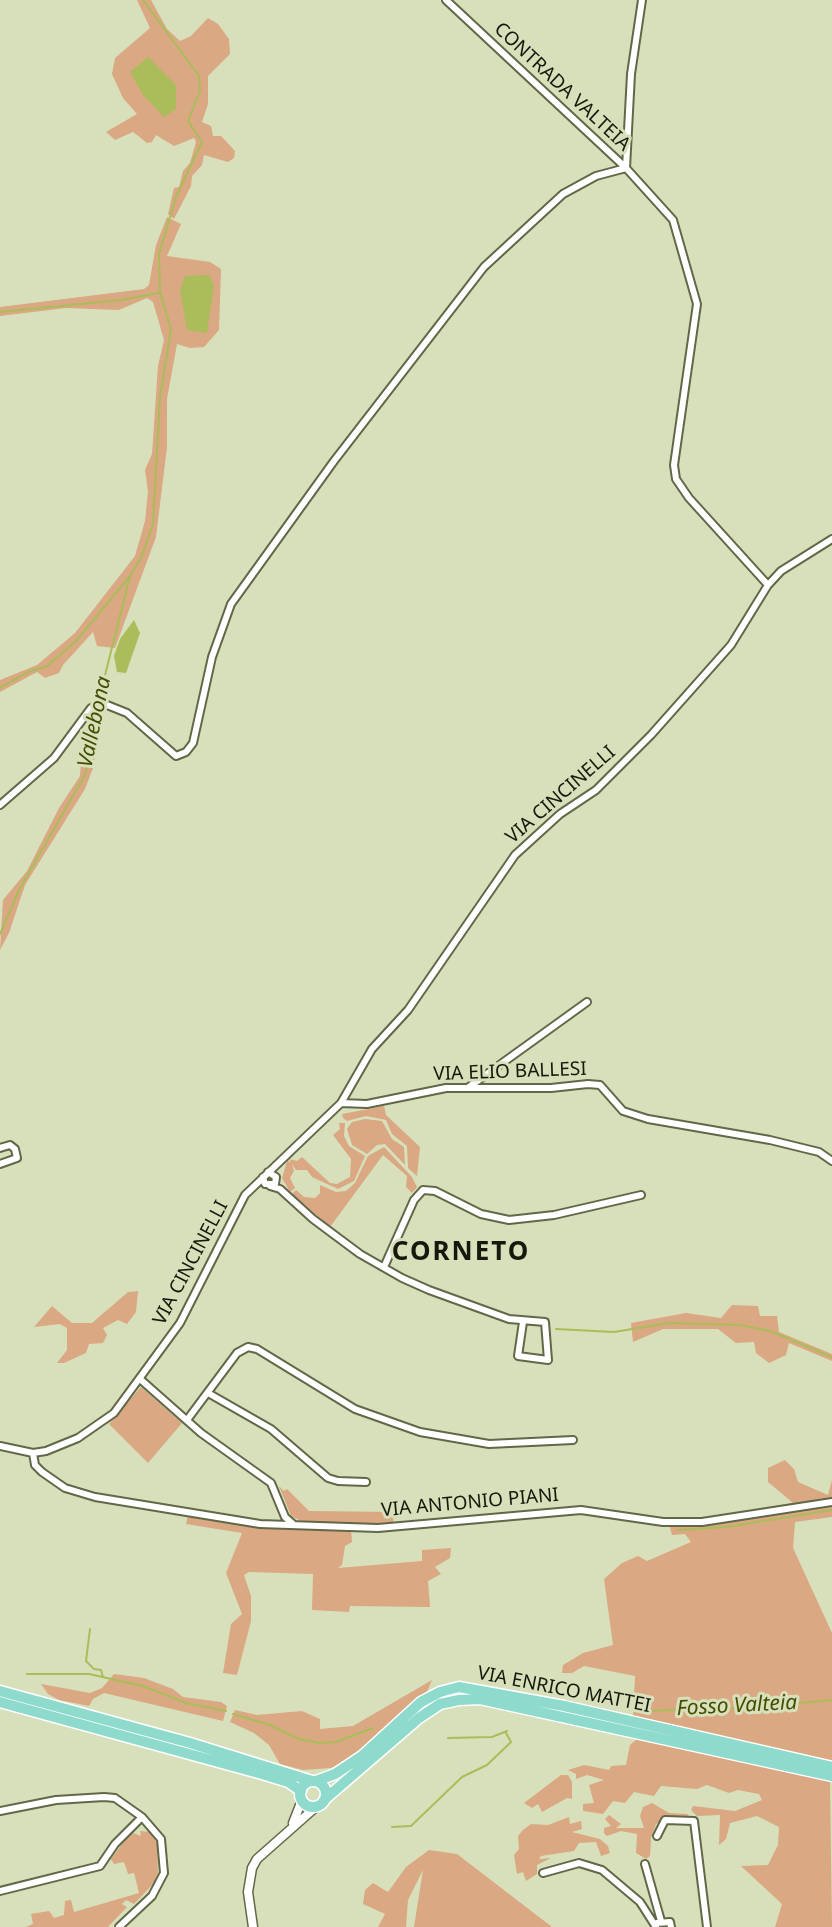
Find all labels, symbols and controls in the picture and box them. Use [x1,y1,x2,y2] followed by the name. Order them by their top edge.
[489,18,635,156] street label: CONTRADA VALTEIA
[73,674,117,770] water label: Vallebona
[502,741,620,849] street label: VIA CINCINELLI
[433,1058,587,1086] street label: VIA ELIO BALLESI
[149,1197,233,1329] street label: VIA CINCINELLI
[393,1237,529,1269] district label: CORNETO
[380,1484,560,1522] street label: VIA ANTONIO PIANI
[475,1662,653,1718] street label: VIA ENRICO MATTEI
[676,1690,798,1722] water label: Fosso Valteia

